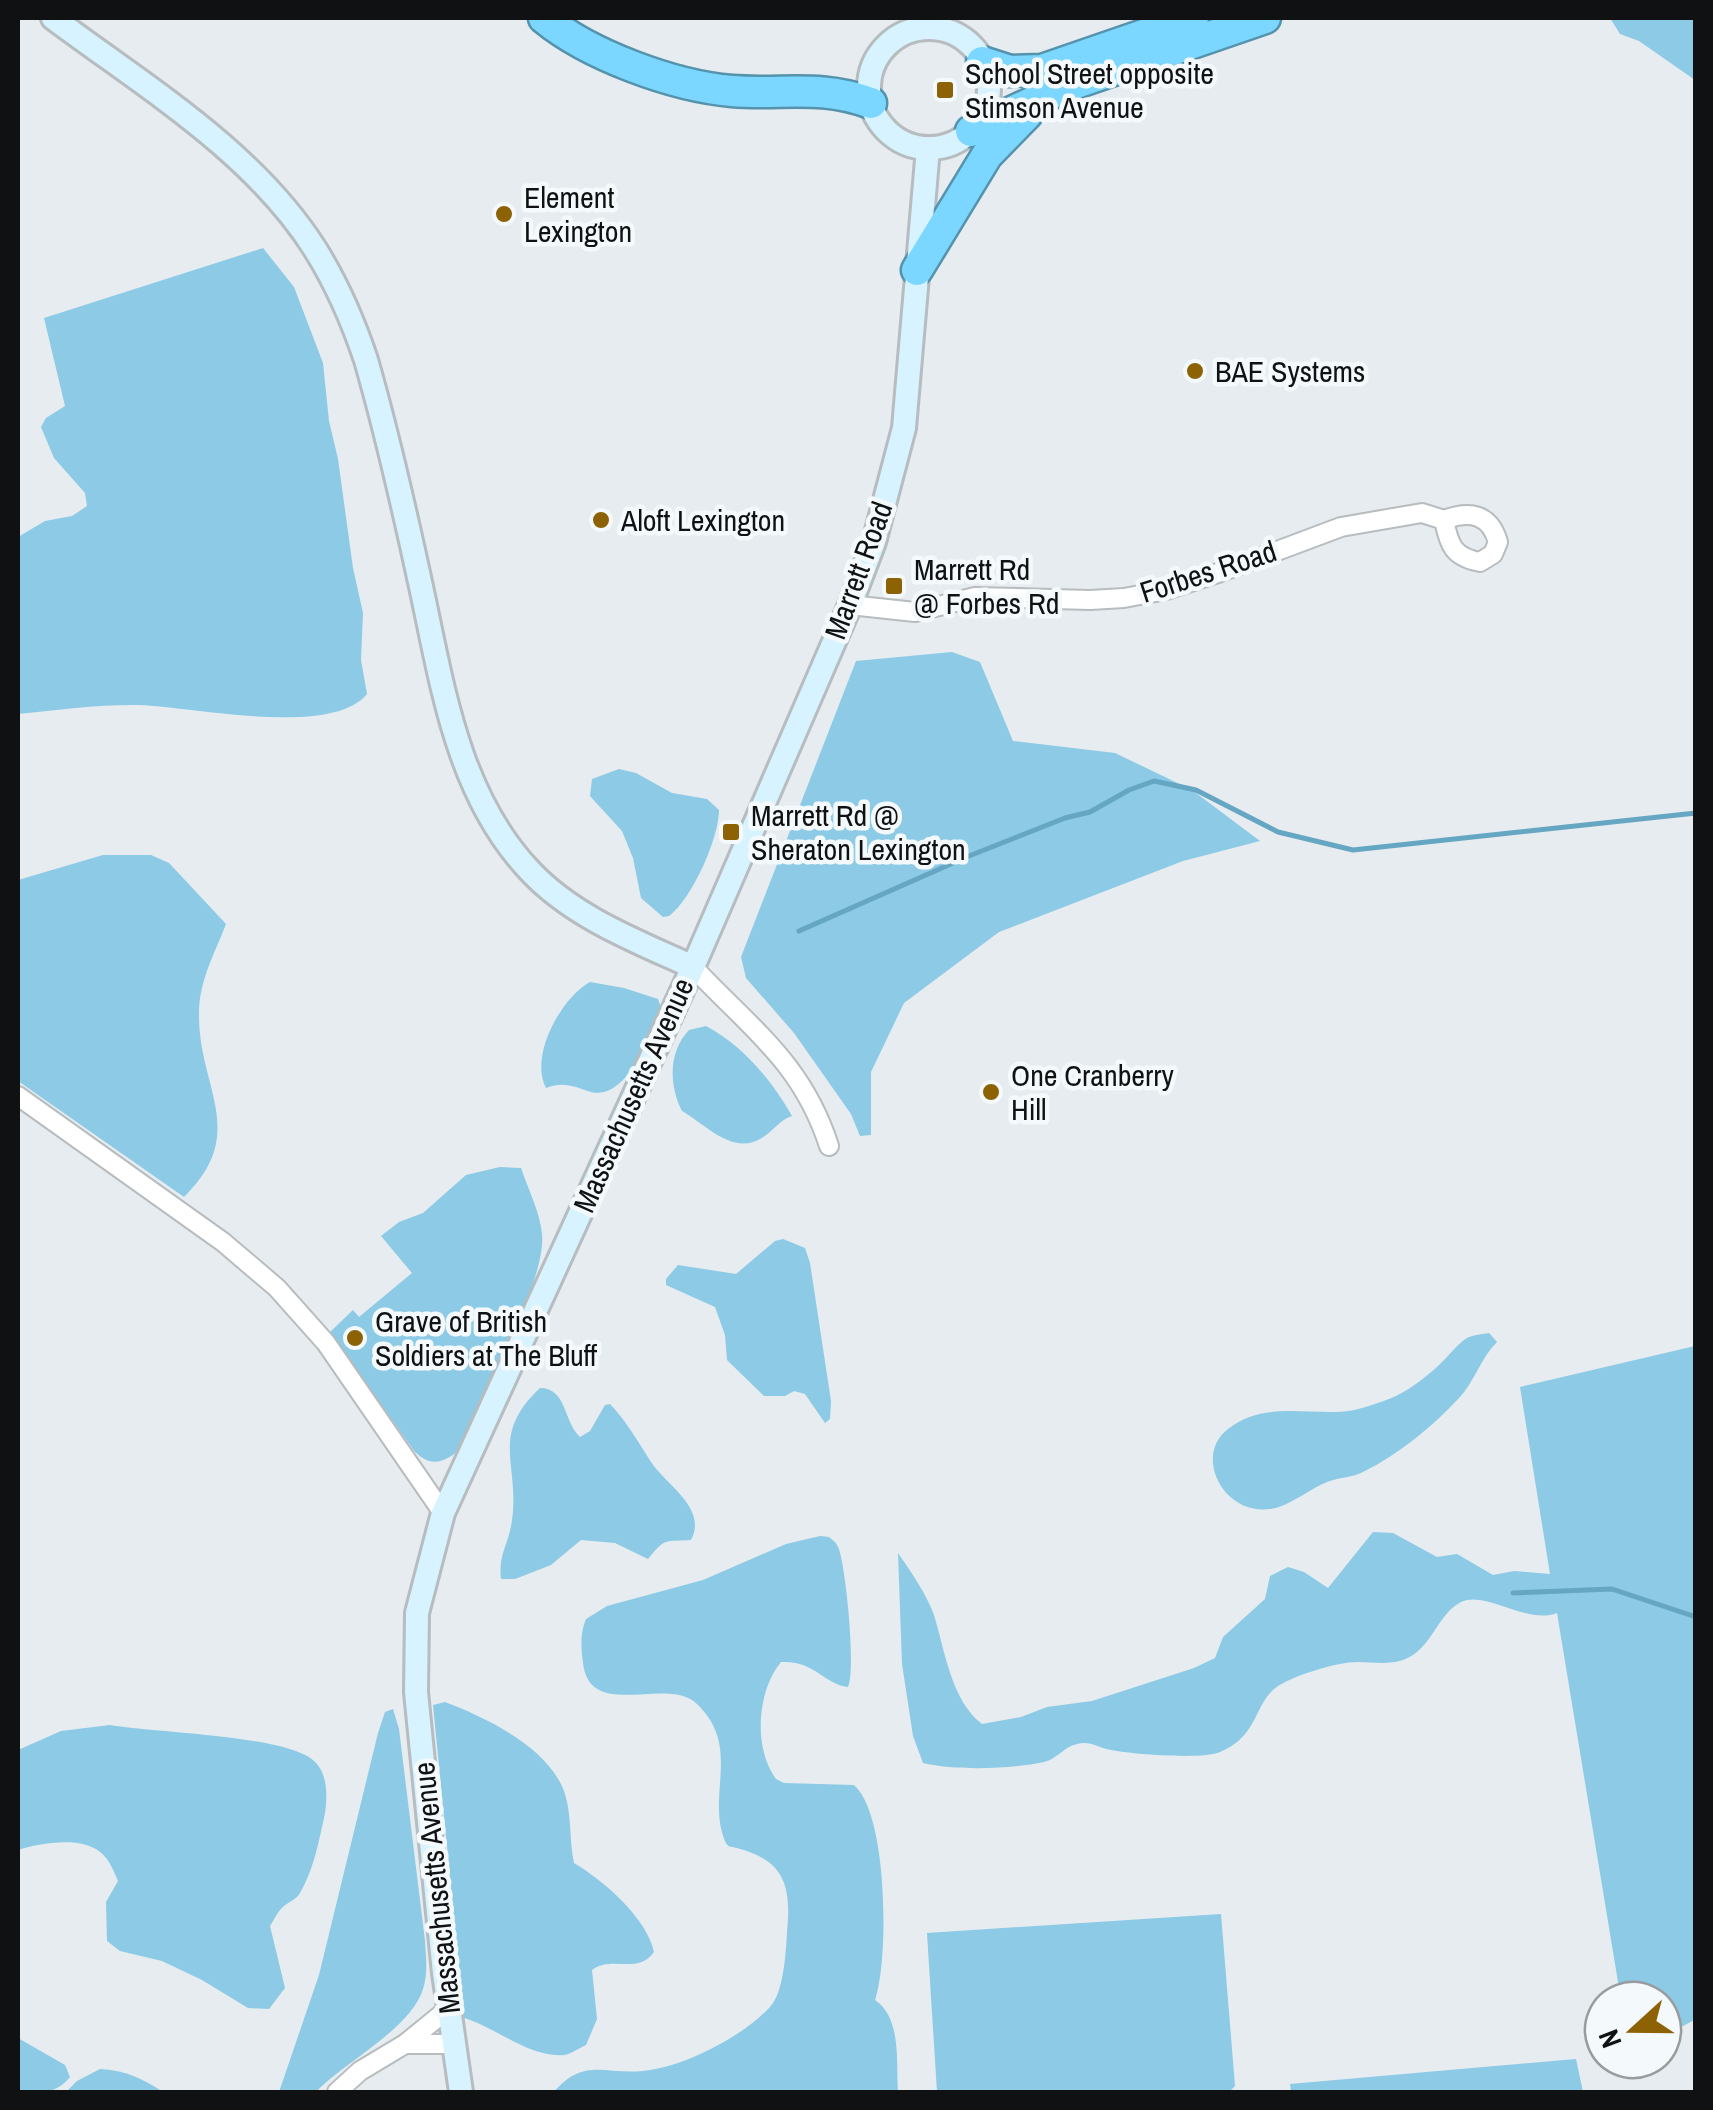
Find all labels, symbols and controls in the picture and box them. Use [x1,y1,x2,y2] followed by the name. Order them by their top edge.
[965,53,1214,127] place label: School Street opposite Stimson Avenue
[934,79,956,101] marker: School Street opposite Stimson Avenue
[524,177,632,251] place label: Element Lexington
[493,203,515,225] marker: Element Lexington
[1215,351,1365,391] place label: BAE Systems
[1184,360,1206,382] marker: BAE Systems
[815,496,901,644] street label: Marrett Road
[620,500,785,540] place label: Aloft Lexington
[590,509,612,531] marker: Aloft Lexington
[1135,530,1281,612] street label: Forbes Road
[914,549,1059,623] place label: Marrett Rd @ Forbes Rd
[883,575,905,597] marker: Marrett Rd @ Forbes Rd
[751,795,966,869] place label: Marrett Rd @ Sheraton Lexington
[720,821,742,843] marker: Marrett Rd @ Sheraton Lexington
[563,971,703,1219] street label: Massachusetts Avenue
[1011,1055,1174,1129] place label: One Cranberry Hill
[980,1081,1002,1103] marker: One Cranberry Hill
[375,1301,598,1375] place label: Grave of British Soldiers at The Bluff
[344,1327,366,1349] marker: Grave of British Soldiers at The Bluff
[403,1760,469,2016] street label: Massachusetts Avenue
[1583,1980,1683,2080] north arrow
[1589,2024,1630,2054] text: N

